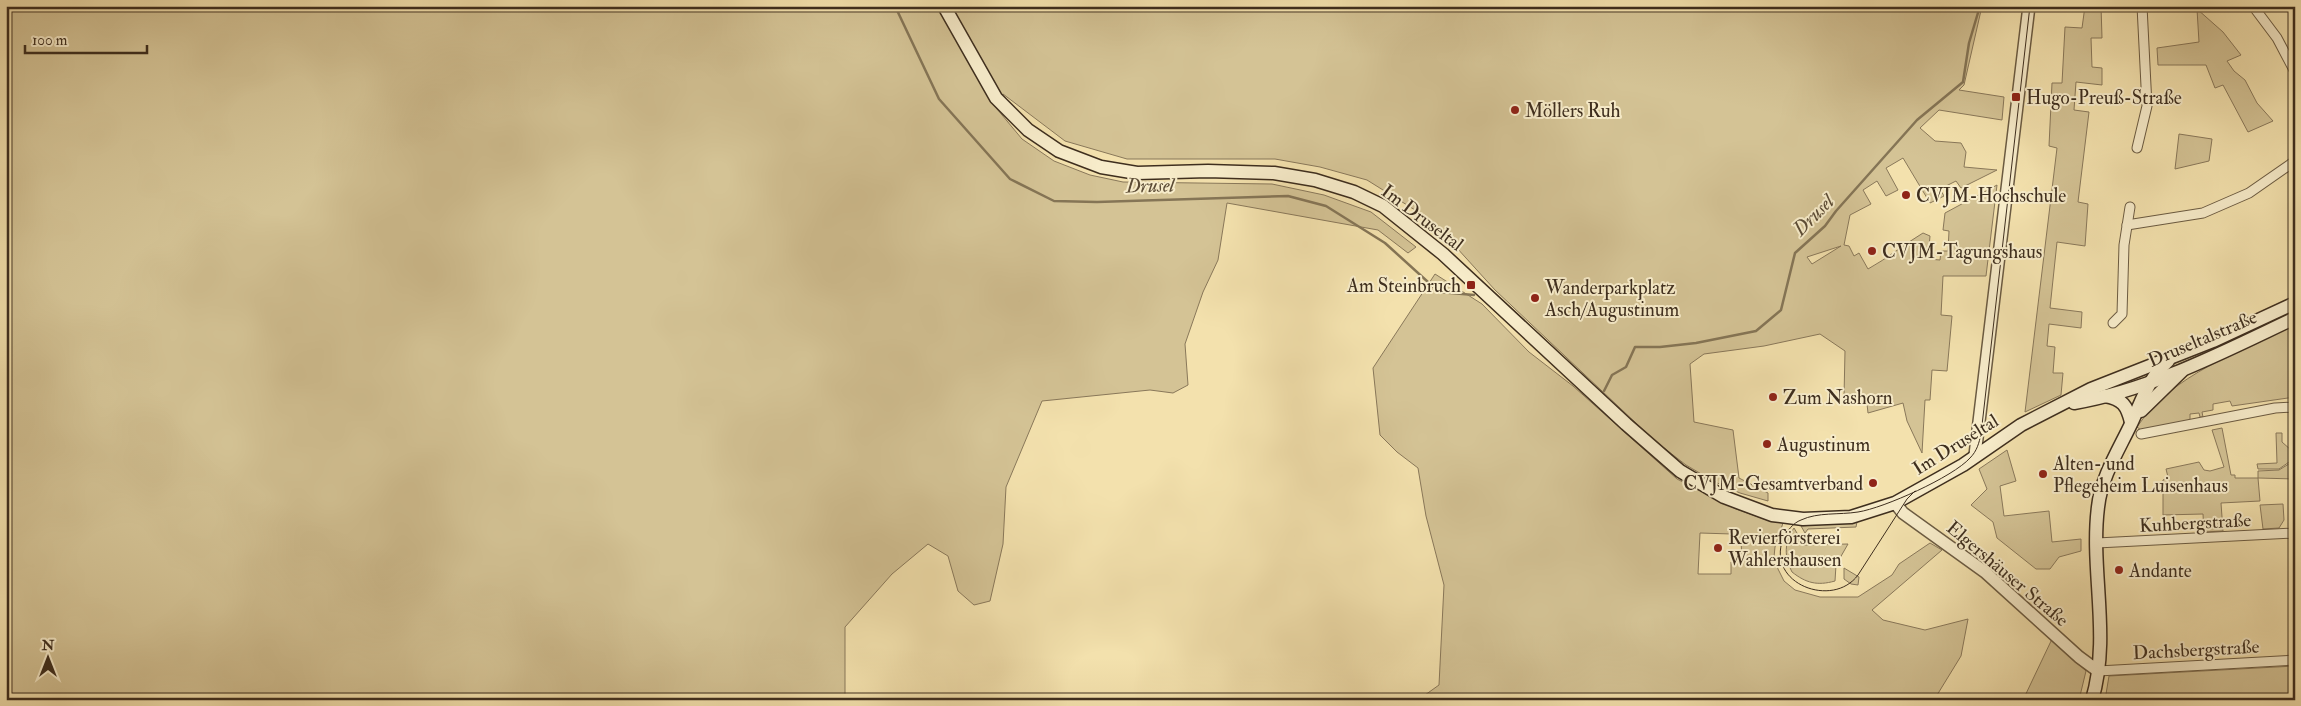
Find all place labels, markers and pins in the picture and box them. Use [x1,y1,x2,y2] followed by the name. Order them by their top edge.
[2026,86,2182,110] place label: Hugo-Preuß-Straße
[2010,91,2022,103] marker: Hugo-Preuß-Straße
[1525,99,1621,123] place label: Möllers Ruh
[1509,104,1521,116] marker: Möllers Ruh
[1916,184,2066,208] place label: CVJM-Hochschule
[1900,189,1912,201] marker: CVJM-Hochschule
[1882,240,2042,264] place label: CVJM-Tagungshaus
[1866,245,1878,257] marker: CVJM-Tagungshaus
[1346,274,1461,298] place label: Am Steinbruch
[1544,276,1680,322] place label: Wanderparkplatz Asch/Augustinum
[1465,279,1477,291] marker: Am Steinbruch
[1529,292,1541,304] marker: Wanderparkplatz Asch/Augustinum
[1783,386,1893,410] place label: Zum Nashorn
[1767,391,1779,403] marker: Zum Nashorn
[1776,433,1870,457] place label: Augustinum
[1761,438,1773,450] marker: Augustinum
[2052,452,2228,498] place label: Alten- und Pflegeheim Luisenhaus
[2037,468,2049,480] marker: Alten- und Pflegeheim Luisenhaus
[1683,472,1864,496] place label: CVJM-Gesamtverband
[1867,477,1879,489] marker: CVJM-Gesamtverband
[1727,526,1842,572] place label: Revierförsterei Wahlershausen
[1712,542,1724,554] marker: Revierförsterei Wahlershausen
[2128,559,2192,583] place label: Andante
[2113,564,2125,576] marker: Andante

